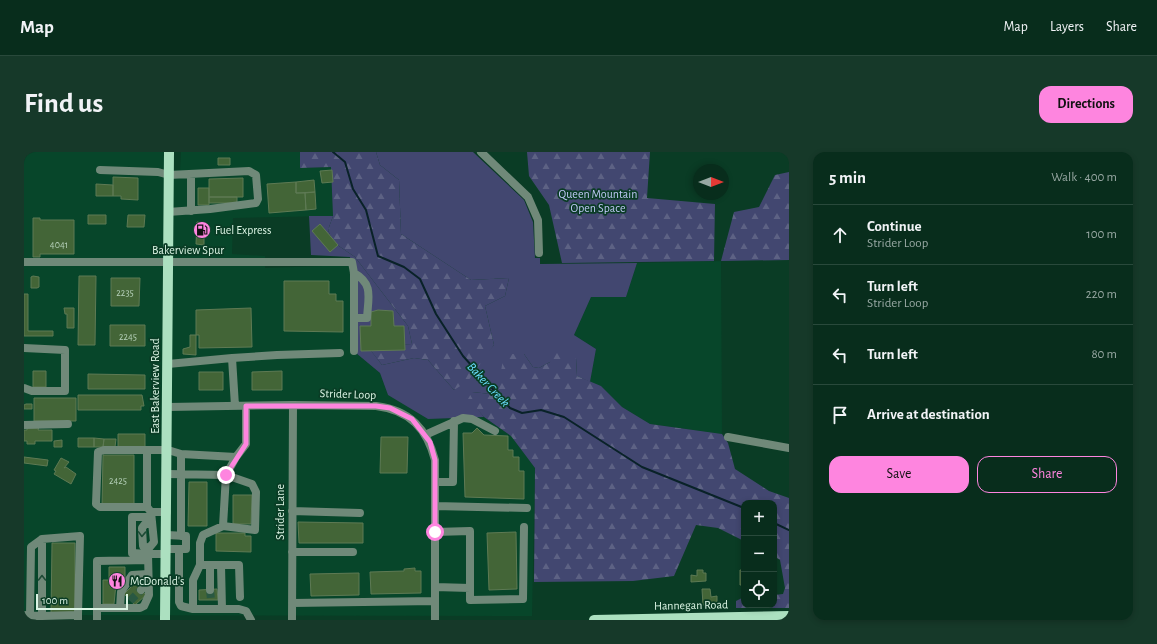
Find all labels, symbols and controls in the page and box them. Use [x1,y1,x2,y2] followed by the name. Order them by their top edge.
[20,18,54,37] text: Map
[1003,20,1028,34] text: Map
[1050,20,1084,34] text: Layers
[1106,20,1137,34] text: Share
[1039,86,1133,123] button: Directions
[24,90,103,118] text: Find us
[693,164,729,200] north arrow
[829,169,866,186] text: 5 min
[1051,171,1117,184] text: Walk · 400 m
[559,188,637,214] park label: Queen Mountain Open Space
[867,219,922,234] text: Continue
[192,220,212,240] fuel station icon: Fuel Express
[215,224,272,236] place label: Fuel Express
[829,224,851,246] icon: ahead
[1086,228,1117,241] text: 100 m
[867,237,928,250] text: Strider Loop
[50,240,68,250] house number: 4041
[152,244,224,256] street label: Bakerview Spur
[867,279,918,294] text: Turn left
[829,284,851,306] icon: left
[116,288,134,298] house number: 2235
[1086,288,1117,301] text: 220 m
[867,297,928,310] text: Strider Loop
[119,332,137,342] house number: 2245
[149,338,161,434] street label: East Bakerview Road
[829,344,851,366] icon: left
[867,347,918,362] text: Turn left
[1091,348,1117,361] text: 80 m
[464,360,512,410] water label: Baker Creek
[320,387,376,401] street label: Strider Loop
[829,404,851,426] icon: arrive
[867,407,990,422] text: Arrive at destination
[829,456,969,493] button: Save
[977,456,1117,493] button: Share
[217,466,235,484] route end
[109,476,127,486] house number: 2425
[274,484,286,540] street label: Strider Lane
[741,500,777,608] map controls
[741,500,777,536] button: +
[426,523,444,541] route start
[138,532,146,538] one-way arrow
[741,536,777,572] button: −
[107,571,127,591] restaurant icon: McDonald's
[741,572,777,608] button: locate
[38,575,46,581] one-way arrow
[130,575,184,587] place label: McDonald's
[36,592,128,611] scale bar
[42,595,68,606] text: 100 m
[654,598,728,612] street label: Hannegan Road

